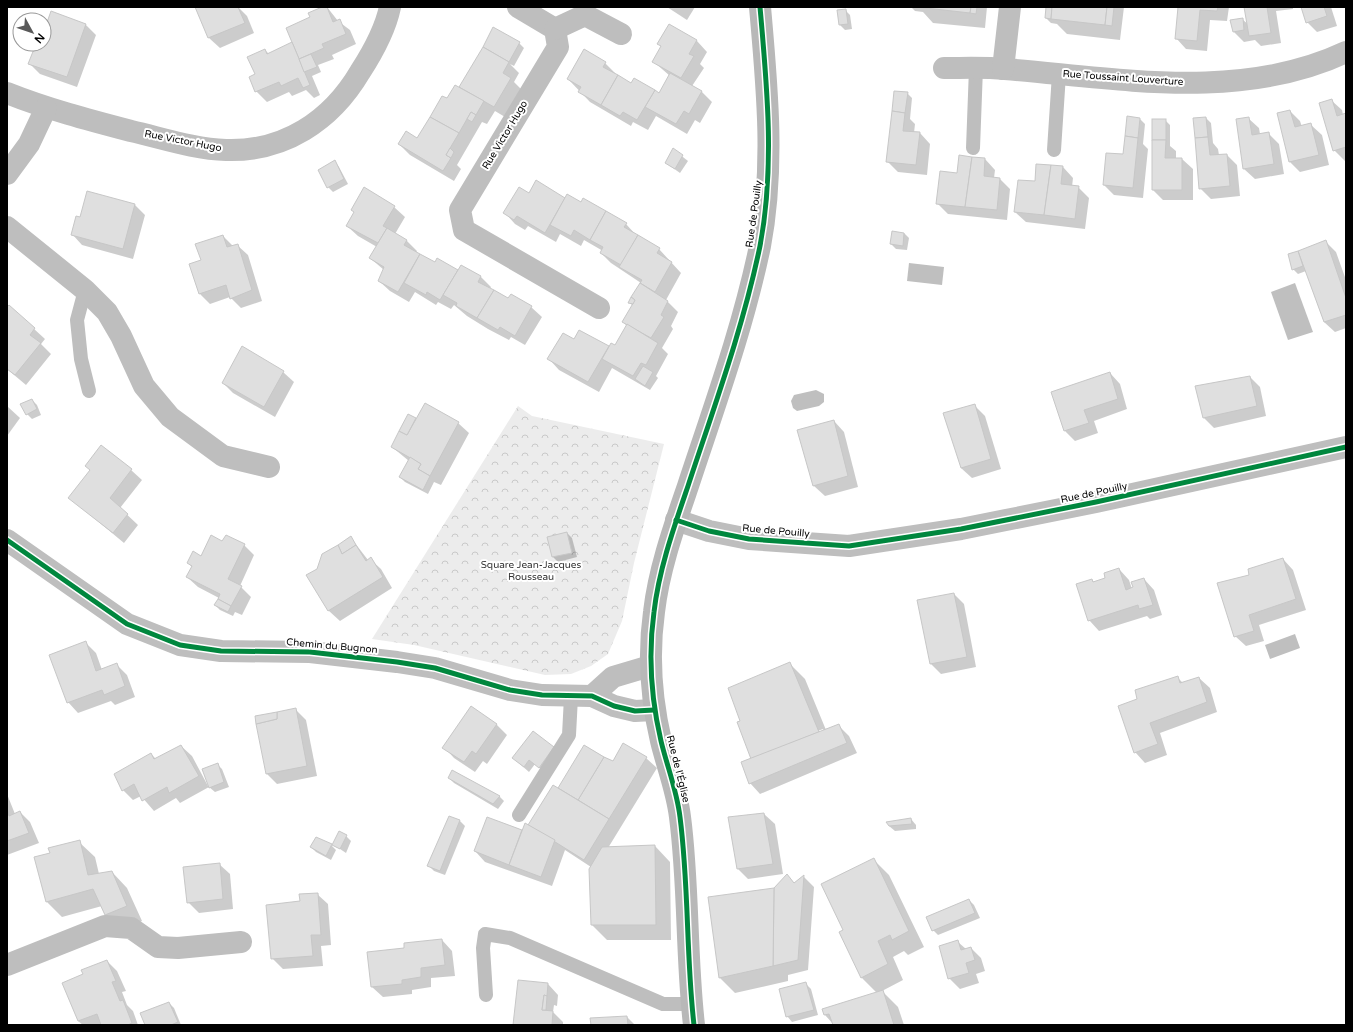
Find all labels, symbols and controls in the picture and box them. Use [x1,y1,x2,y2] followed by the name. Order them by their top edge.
[12,12,52,52] north arrow
[31,31,47,46] text: N
[1062,68,1184,88] street label: Rue Toussaint Louverture
[480,98,530,172] street label: Rue Victor Hugo
[143,128,223,154] street label: Rue Victor Hugo
[743,179,765,248] street label: Rue de Pouilly
[1060,480,1129,506] street label: Rue de Pouilly
[742,522,811,540] street label: Rue de Pouilly
[481,559,582,583] park label: Square Jean-Jacques Rousseau
[286,636,378,656] street label: Chemin du Bugnon
[664,734,692,804] street label: Rue de l'Église

